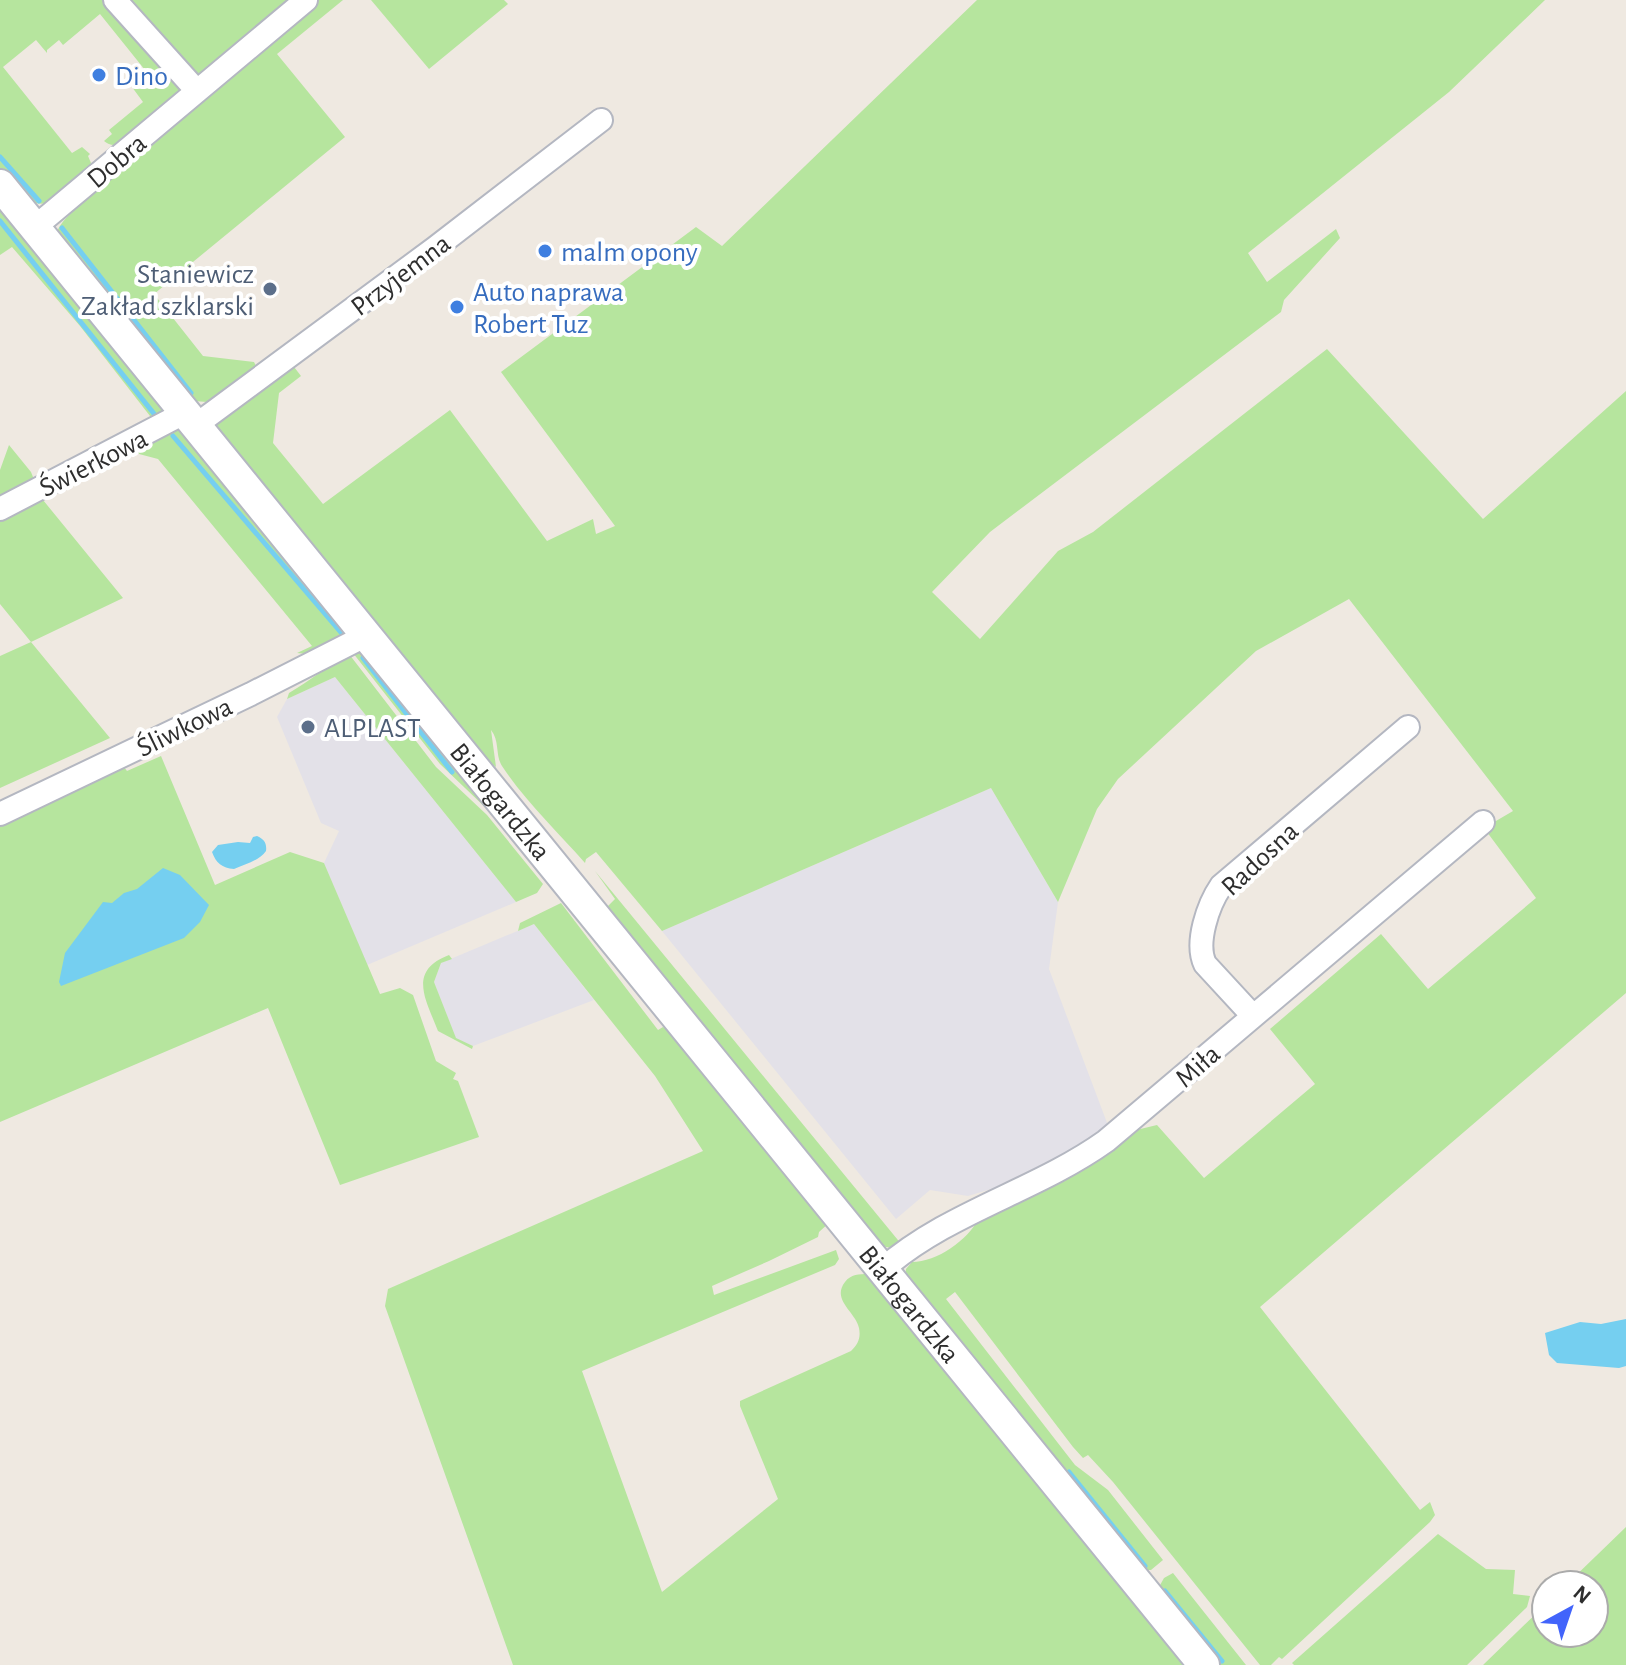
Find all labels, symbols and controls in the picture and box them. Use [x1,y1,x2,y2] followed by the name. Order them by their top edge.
[115,63,168,91] place label: Dino
[90,66,108,84] marker: Dino
[82,129,152,194] street label: Dobra
[346,229,456,322] street label: Przyjemna
[561,239,698,267] place label: malm opony
[536,242,554,260] marker: malm opony
[81,261,254,321] place label: Staniewicz Zakład szklarski
[473,279,624,339] place label: Auto naprawa Robert Tuz
[261,280,279,298] marker: Staniewicz Zakład szklarski
[448,298,466,316] marker: Auto naprawa Robert Tuz
[34,422,153,503] street label: Świerkowa
[131,690,237,763] street label: Śliwkowa
[324,715,421,743] place label: ALPLAST
[299,718,317,736] marker: ALPLAST
[444,738,555,866] street label: Białogardzka
[1216,817,1304,902] street label: Radosna
[1171,1040,1226,1093] street label: Miła
[853,1241,964,1369] street label: Białogardzka
[1530,1569,1610,1649] north arrow
[1569,1581,1595,1608] text: N

